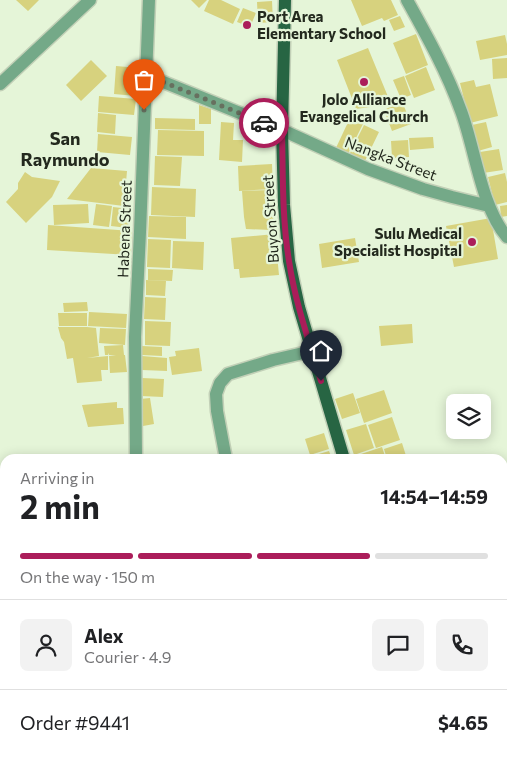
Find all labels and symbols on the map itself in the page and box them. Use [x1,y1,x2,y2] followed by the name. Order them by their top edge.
[257,7,386,42] place label: Port Area Elementary School
[241,19,253,31] marker: Port Area Elementary School
[123,59,165,110] pin
[358,76,370,88] marker: Jolo Alliance Evangelical Church
[300,90,428,125] place label: Jolo Alliance Evangelical Church
[239,98,289,148] courier
[20,127,110,170] district label: San Raymundo
[342,132,440,184] street label: Nangka Street
[258,174,282,264] street label: Buyon Street
[113,180,135,278] street label: Habena Street
[334,224,462,259] place label: Sulu Medical Specialist Hospital
[466,236,478,248] marker: Sulu Medical Specialist Hospital
[300,330,342,381] pin

